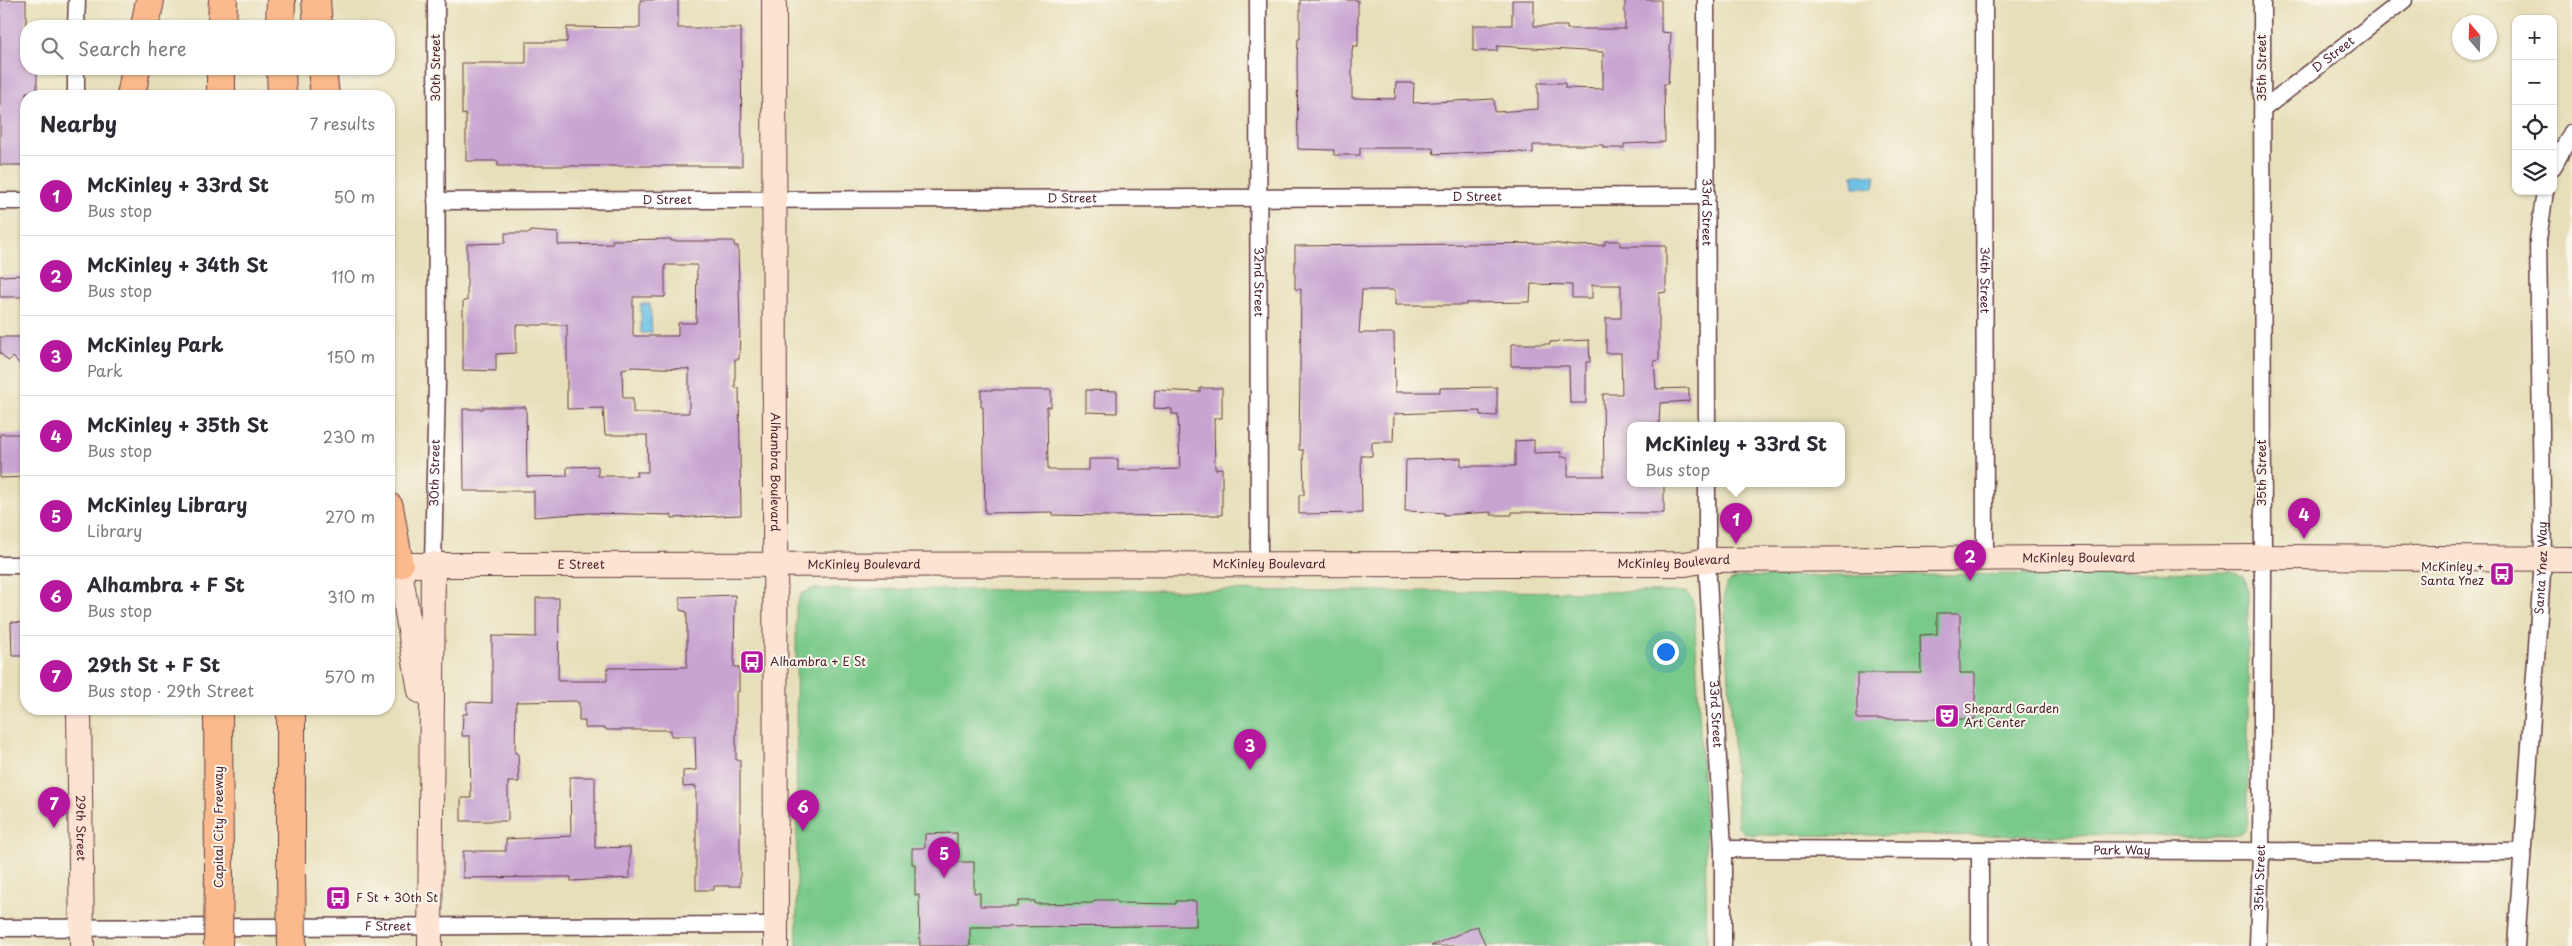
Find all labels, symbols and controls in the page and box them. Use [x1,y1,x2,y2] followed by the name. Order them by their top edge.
[2452,15,2497,60] north arrow
[2512,15,2557,195] map controls
[2512,15,2557,60] button: +
[20,20,395,75] search box
[2308,31,2358,76] street label: D Street
[38,34,66,62] icon: search
[78,34,187,62] text: Search here
[426,34,444,102] street label: 30th Street
[2252,34,2270,101] street label: 35th Street
[2512,60,2557,105] button: −
[2512,105,2557,150] button: locate
[40,107,117,139] text: Nearby
[310,111,375,135] text: 7 results
[2512,150,2557,195] button: layers
[87,170,269,198] text: McKinley + 33rd St
[1698,178,1717,246] street label: 33rd Street
[52,184,60,208] text: 1
[334,184,375,208] text: 50 m
[1452,187,1502,205] street label: D Street
[1047,188,1097,207] street label: D Street
[642,190,692,208] street label: D Street
[87,198,152,222] text: Bus stop
[1250,247,1269,317] street label: 32nd Street
[1976,247,1995,313] street label: 34th Street
[87,250,268,278] text: McKinley + 34th St
[50,264,62,288] text: 2
[332,264,375,288] text: 110 m
[87,278,152,302] text: Bus stop
[87,330,224,358] text: McKinley Park
[51,344,61,368] text: 3
[327,344,375,368] text: 150 m
[87,358,123,382] text: Park
[87,410,269,438] text: McKinley + 35th St
[767,412,785,532] street label: Alhambra Boulevard
[1627,422,1845,487] popup
[51,424,61,448] text: 4
[323,424,375,448] text: 230 m
[1645,429,1827,457] text: McKinley + 33rd St
[87,438,152,462] text: Bus stop
[424,439,444,507] street label: 30th Street
[2252,439,2270,506] street label: 35th Street
[1645,457,1710,481] text: Bus stop
[87,490,247,518] text: McKinley Library
[2288,498,2320,539] pin: 4
[1720,503,1752,544] pin: 1
[51,504,61,528] text: 5
[325,504,375,528] text: 270 m
[87,518,142,542] text: Library
[2529,521,2551,615] street label: Santa Ynez Way
[1954,540,1986,581] pin: 2
[2022,548,2136,566] street label: McKinley Boulevard
[1617,550,1731,572] street label: McKinley Boulevard
[1212,554,1326,572] street label: McKinley Boulevard
[557,555,605,573] street label: E Street
[807,555,921,573] street label: McKinley Boulevard
[2420,557,2484,589] place label: McKinley + Santa Ynez
[2489,561,2515,587] bus stop icon: McKinley + Santa Ynez
[87,570,245,598] text: Alhambra + F St
[50,584,62,608] text: 6
[327,584,375,608] text: 310 m
[87,598,152,622] text: Bus stop
[1653,639,1679,665] your location
[739,649,765,675] bus stop icon: Alhambra + E St
[87,650,220,678] text: 29th St + F St
[770,652,866,670] place label: Alhambra + E St
[51,664,61,688] text: 7
[324,664,375,688] text: 570 m
[87,678,254,702] text: Bus stop · 29th Street
[1706,679,1727,748] street label: 33rd Street
[1964,699,2059,731] place label: Shepard Garden Art Center
[1934,703,1960,729] theatre icon: Shepard Garden Art Center
[1234,729,1266,770] pin: 3
[209,766,227,888] street label: Capital City Freeway
[38,787,70,828] pin: 7
[787,790,819,831] pin: 6
[72,795,91,861] street label: 29th Street
[928,837,960,878] pin: 5
[2093,840,2151,859] street label: Park Way
[2249,844,2269,912] street label: 35th Street
[325,885,351,911] bus stop icon: F St + 30th St
[356,888,438,906] place label: F St + 30th St
[365,916,411,935] street label: F Street

